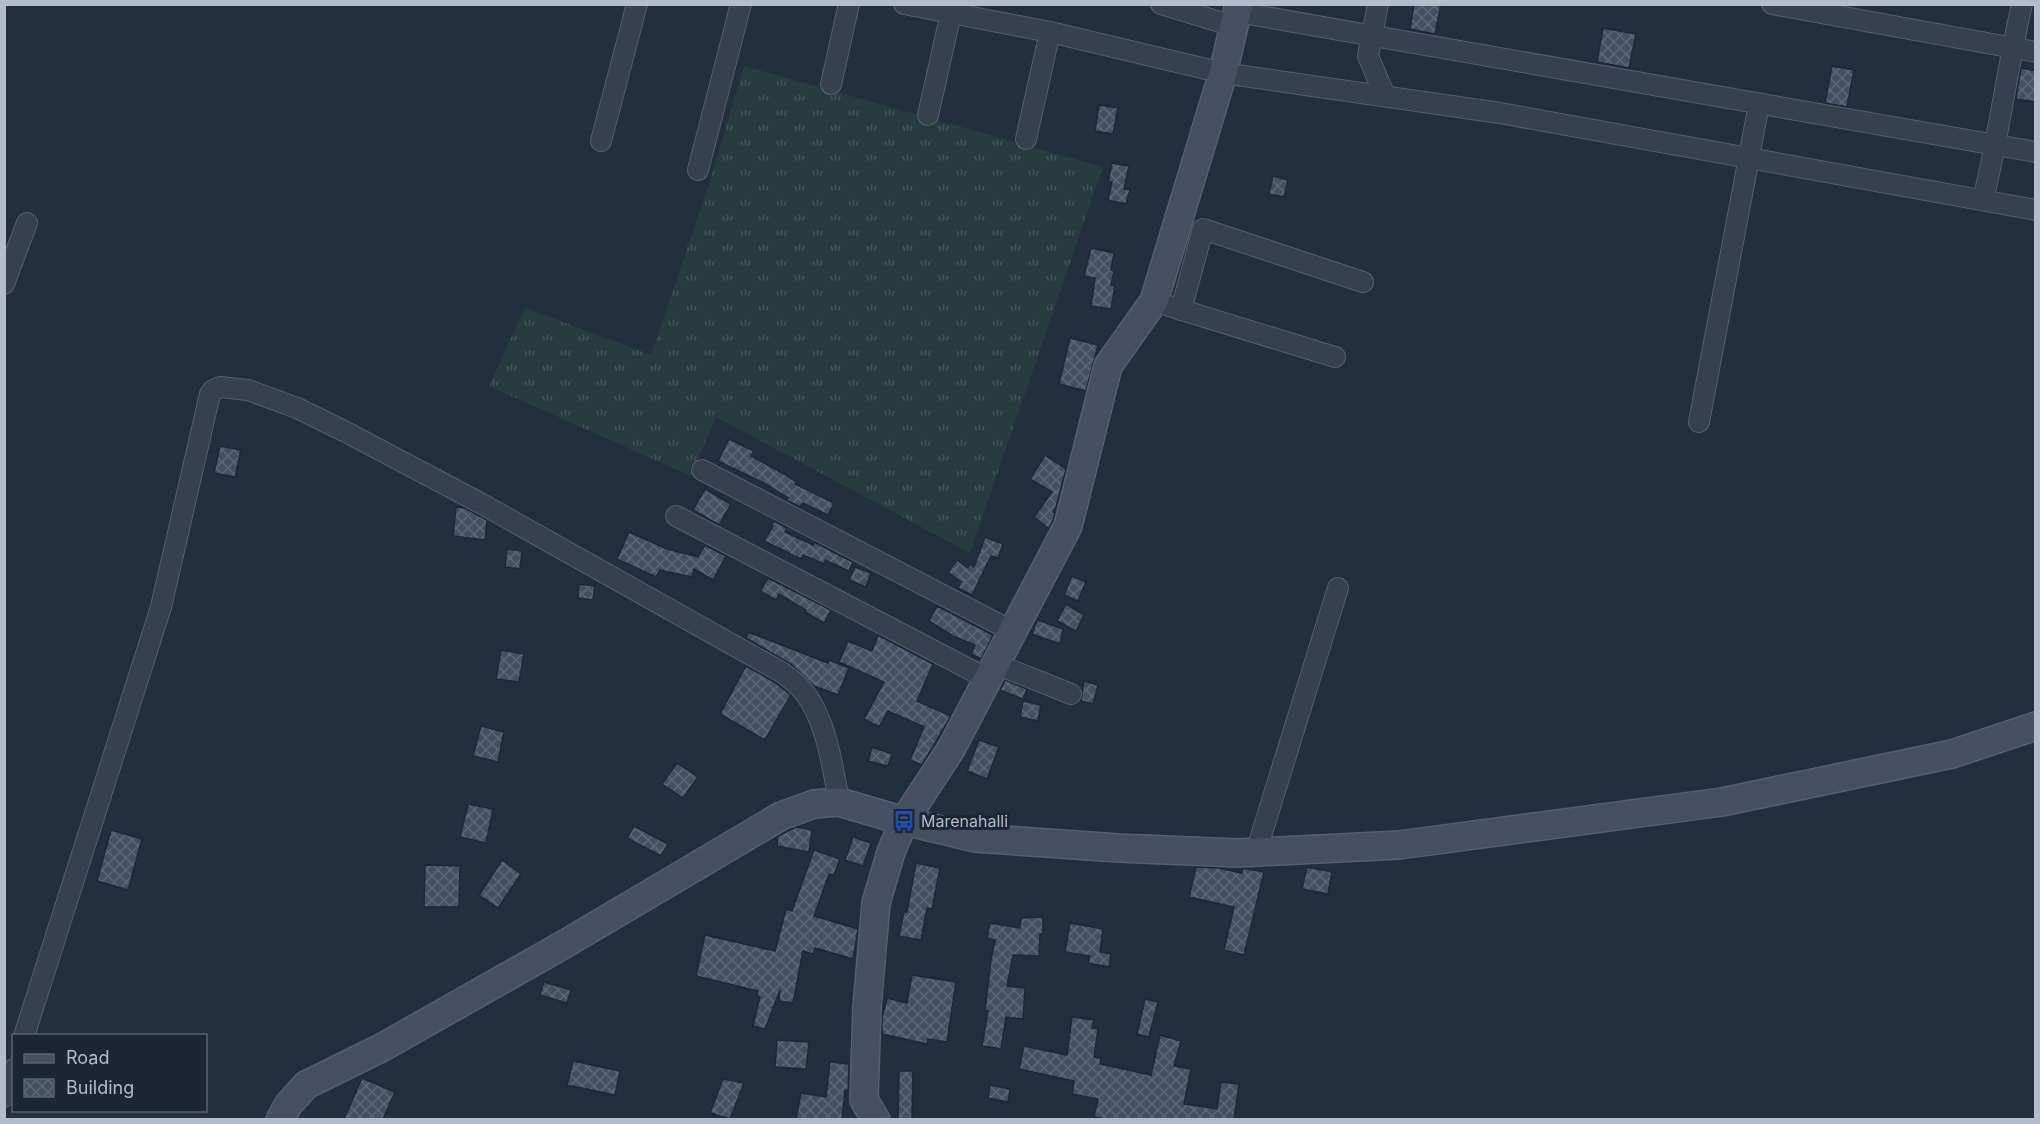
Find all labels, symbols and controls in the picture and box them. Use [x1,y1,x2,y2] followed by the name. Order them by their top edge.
[892,809,916,833] bus stop icon: Marenahalli
[921,811,1008,831] place label: Marenahalli
[12,1034,207,1112] legend
[66,1047,109,1068] text: Road
[66,1077,134,1098] text: Building

